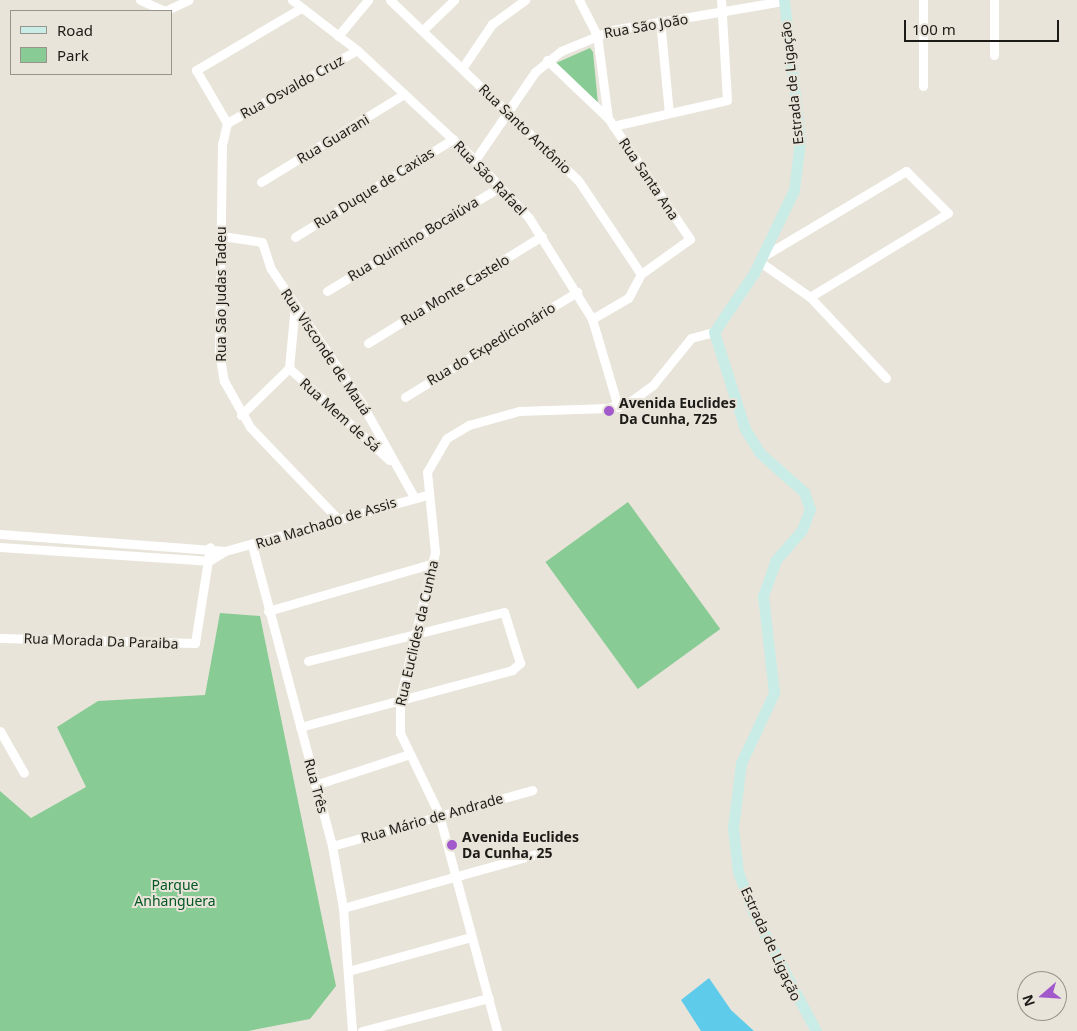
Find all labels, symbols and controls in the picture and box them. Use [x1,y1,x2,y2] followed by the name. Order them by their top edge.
[10,10,172,75] legend
[603,10,689,42] street label: Rua São João
[907,10,1062,42] scale bar
[912,19,956,39] text: 100 m
[57,20,93,40] text: Road
[777,21,807,145] street label: Estrada de Ligação
[57,45,89,65] text: Park
[237,52,347,122] street label: Rua Osvaldo Cruz
[475,81,575,177] street label: Rua Santo Antônio
[294,111,372,167] street label: Rua Guarani
[615,135,683,223] street label: Rua Santa Ana
[450,137,530,219] street label: Rua São Rafael
[311,144,437,232] street label: Rua Duque de Caxias
[345,193,481,285] street label: Rua Quintino Bocaiúva
[213,226,229,362] street label: Rua São Judas Tadeu
[398,251,512,329] street label: Rua Monte Castelo
[277,286,375,418] street label: Rua Visconde de Mauá
[424,299,558,389] street label: Rua do Expedicionário
[297,375,383,455] street label: Rua Mem de Sá
[619,395,736,428] place label: Avenida Euclides Da Cunha, 725
[603,405,615,417] marker: Avenida Euclides Da Cunha, 725
[254,494,398,552] street label: Rua Machado de Assis
[392,559,442,707] street label: Rua Euclides da Cunha
[23,630,179,652] street label: Rua Morada Da Paraiba
[301,757,331,815] street label: Rua Três
[359,790,505,846] street label: Rua Mário de Andrade
[462,829,579,862] place label: Avenida Euclides Da Cunha, 25
[446,839,458,851] marker: Avenida Euclides Da Cunha, 25
[134,877,216,910] park label: Parque Anhanguera
[737,884,805,1004] street label: Estrada de Ligação
[1017,971,1067,1021] north arrow
[1017,992,1039,1009] text: N

